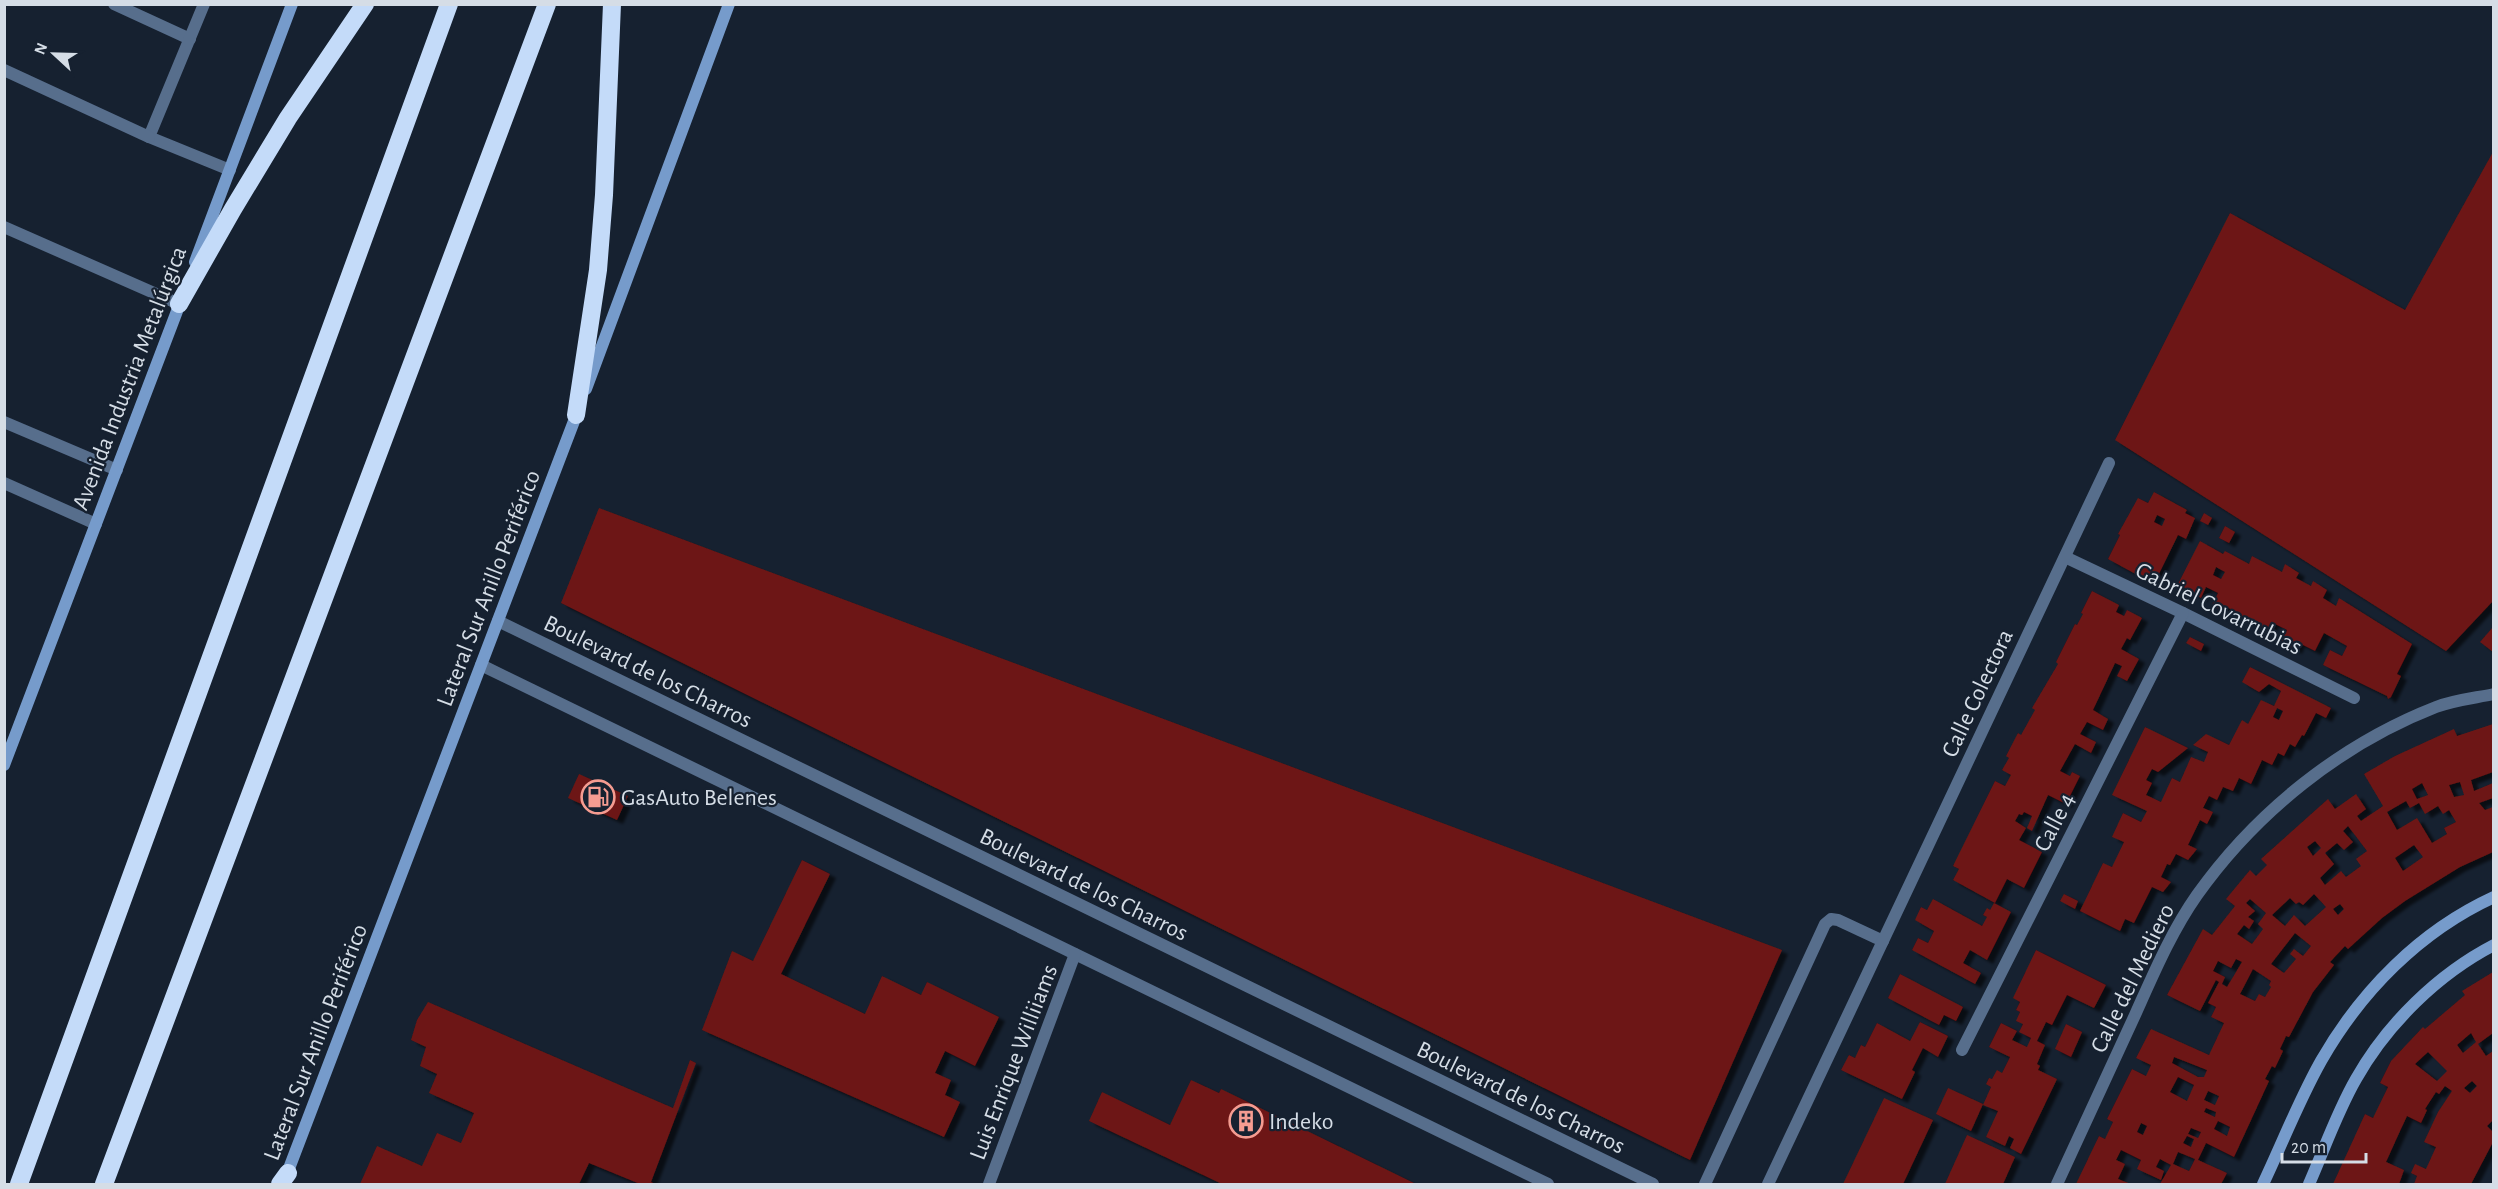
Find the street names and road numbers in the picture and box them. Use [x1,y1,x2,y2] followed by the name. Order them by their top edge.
[69,243,191,513] street label: Avenida Industria Metalúrgica
[433,467,545,710] street label: Lateral Sur Anillo Periférico
[2132,558,2306,660] street label: Gabriel Covarrubias
[540,611,755,733] street label: Boulevard de los Charros
[1938,626,2018,761] street label: Calle Colectora
[2030,789,2080,856] street label: Calle 4
[976,824,1191,946] street label: Boulevard de los Charros
[2087,900,2179,1057] street label: Calle del Mediero
[260,921,372,1164] street label: Lateral Sur Anillo Periférico
[966,961,1062,1163] street label: Luis Enrique Williiams
[1413,1037,1628,1159] street label: Boulevard de los Charros

